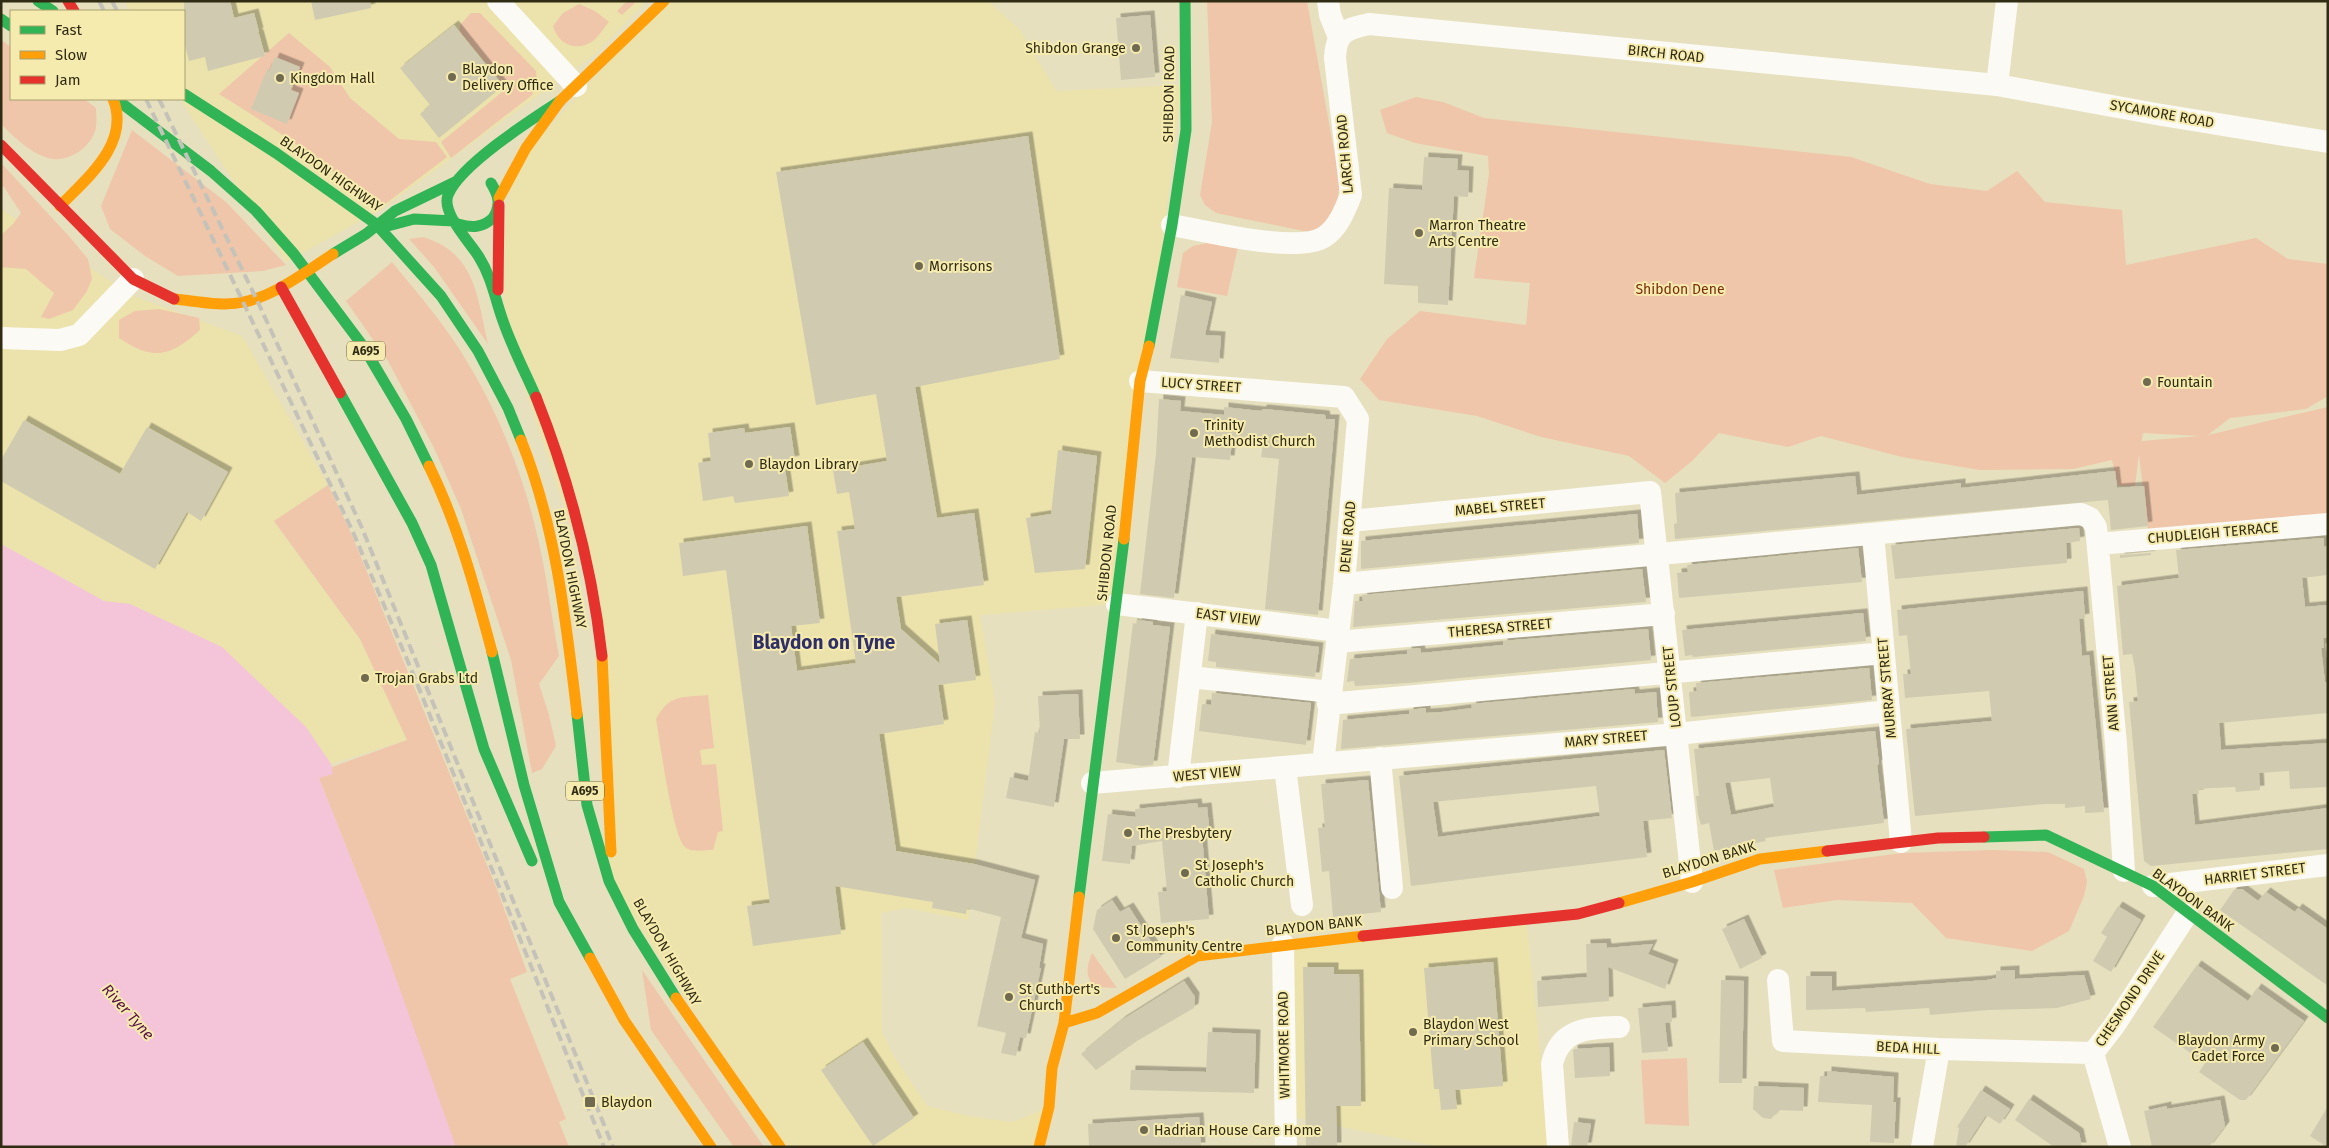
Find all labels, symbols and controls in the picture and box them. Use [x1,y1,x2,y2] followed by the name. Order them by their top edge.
[10,10,185,100] legend
[55,21,82,39] text: Fast
[1025,40,1126,57] place label: Shibdon Grange
[1130,42,1142,54] marker: Shibdon Grange
[1627,42,1705,66] street label: BIRCH ROAD
[55,46,87,64] text: Slow
[1160,46,1178,142] street label: SHIBDON ROAD
[462,61,554,94] place label: Blaydon Delivery Office
[290,70,375,87] place label: Kingdom Hall
[55,71,81,89] text: Jam
[446,71,458,83] marker: Blaydon Delivery Office
[274,72,286,84] marker: Kingdom Hall
[2109,96,2215,132] street label: SYCAMORE ROAD
[1333,114,1357,194] street label: LARCH ROAD
[277,132,386,216] street label: BLAYDON HIGHWAY
[1429,217,1526,250] place label: Marron Theatre Arts Centre
[1413,227,1425,239] marker: Marron Theatre Arts Centre
[929,258,993,275] place label: Morrisons
[913,260,925,272] marker: Morrisons
[1635,281,1725,298] park label: Shibdon Dene
[347,342,385,361] road number: A695
[1160,374,1242,396] street label: LUCY STREET
[2157,374,2213,391] place label: Fountain
[2141,376,2153,388] marker: Fountain
[1204,417,1316,450] place label: Trinity Methodist Church
[1188,427,1200,439] marker: Trinity Methodist Church
[759,456,858,473] place label: Blaydon Library
[743,458,755,470] marker: Blaydon Library
[1454,495,1547,519] street label: MABEL STREET
[1336,500,1360,574] street label: DENE ROAD
[1093,504,1121,602] street label: SHIBDON ROAD
[550,508,590,630] street label: BLAYDON HIGHWAY
[2147,519,2279,547] street label: CHUDLEIGH TERRACE
[1195,605,1262,629] street label: EAST VIEW
[1447,615,1554,641] street label: THERESA STREET
[753,631,895,654] district label: Blaydon on Tyne
[1874,636,1900,739] street label: MURRAY STREET
[1659,644,1685,729] street label: LOUP STREET
[2099,654,2123,732] street label: ANN STREET
[375,670,478,687] place label: Trojan Grabs Ltd
[359,672,371,684] marker: Trojan Grabs Ltd
[1564,727,1649,751] street label: MARY STREET
[1172,763,1242,785] street label: WEST VIEW
[566,781,604,800] road number: A695
[1138,825,1232,842] place label: The Presbytery
[1122,827,1134,839] marker: The Presbytery
[1660,838,1758,882] street label: BLAYDON BANK
[1195,857,1294,890] place label: St Joseph's Catholic Church
[2203,859,2308,889] street label: HARRIET STREET
[2149,865,2238,936] street label: BLAYDON BANK
[1179,867,1191,879] marker: St Joseph's Catholic Church
[629,895,705,1009] street label: BLAYDON HIGHWAY
[1265,912,1364,940] street label: BLAYDON BANK
[1126,922,1243,955] place label: St Joseph's Community Centre
[1110,932,1122,944] marker: St Joseph's Community Centre
[2092,948,2168,1050] street label: CHESMOND DRIVE
[98,980,158,1044] water label: River Tyne
[1019,981,1101,1014] place label: St Cuthbert's Church
[1003,991,1015,1003] marker: St Cuthbert's Church
[1275,991,1293,1099] street label: WHITMORE ROAD
[1423,1016,1519,1049] place label: Blaydon West Primary School
[1407,1026,1419,1038] marker: Blaydon West Primary School
[2178,1032,2265,1065] place label: Blaydon Army Cadet Force
[1875,1038,1941,1058] street label: BEDA HILL
[2269,1042,2281,1054] marker: Blaydon Army Cadet Force
[601,1094,653,1111] place label: Blaydon
[583,1095,597,1109] marker: Blaydon
[1154,1122,1321,1139] place label: Hadrian House Care Home
[1138,1124,1150,1136] marker: Hadrian House Care Home

